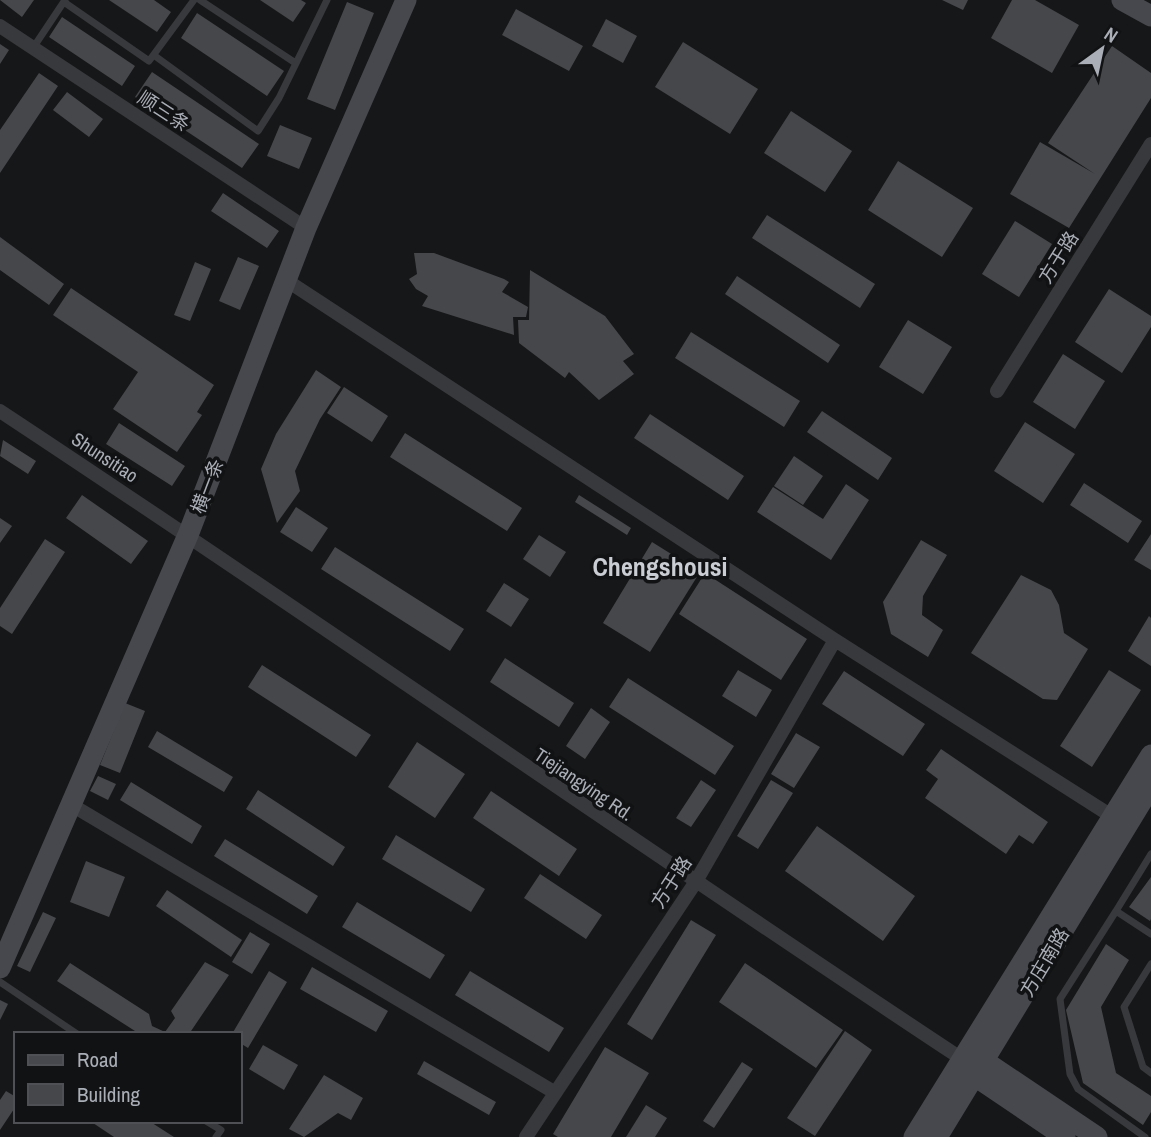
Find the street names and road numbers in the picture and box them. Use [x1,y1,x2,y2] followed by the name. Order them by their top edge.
[133,85,195,137] street label: 顺三条
[1032,226,1084,288] street label: 方于路
[67,426,143,488] street label: Shunsitiao
[185,455,229,517] street label: 横一条
[529,741,639,827] street label: Tiejiangying Rd.
[645,851,697,913] street label: 方于路
[1013,923,1075,1001] street label: 方庄南路

